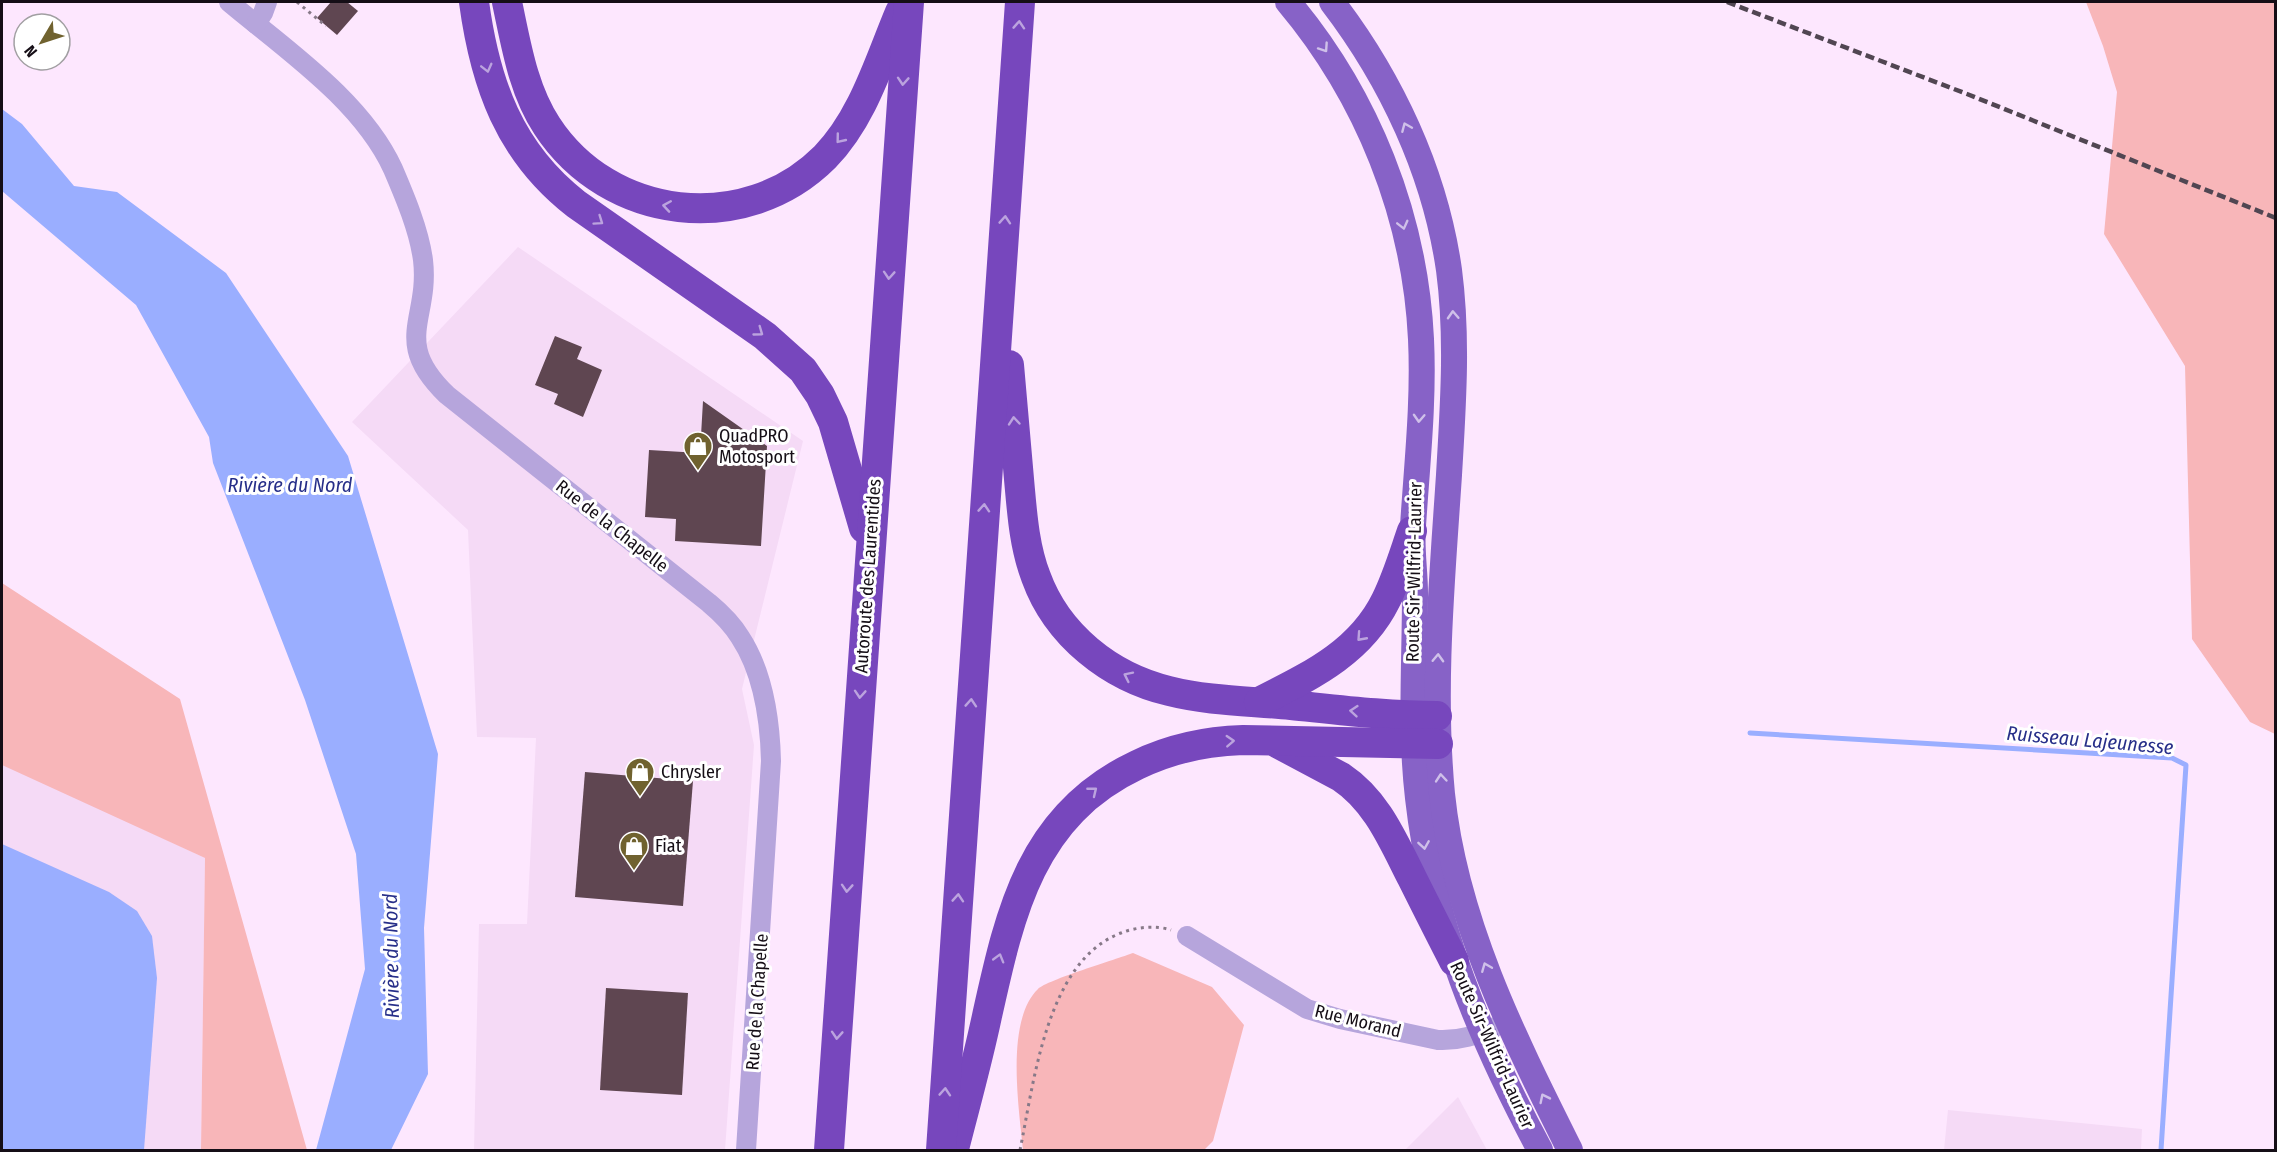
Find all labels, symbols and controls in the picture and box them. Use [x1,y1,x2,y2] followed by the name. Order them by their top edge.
[12,12,72,72] north arrow
[1012,21,1025,30] one-way arrow
[20,41,41,61] text: N
[1317,41,1328,52] one-way arrow
[479,62,492,72] one-way arrow
[897,76,910,85] one-way arrow
[1402,122,1414,133] one-way arrow
[836,132,847,143] one-way arrow
[662,200,672,213] one-way arrow
[593,214,604,225] one-way arrow
[998,215,1011,224] one-way arrow
[1395,219,1408,229] one-way arrow
[883,271,896,280] one-way arrow
[1446,311,1459,320] one-way arrow
[753,325,764,336] one-way arrow
[1413,413,1426,422] one-way arrow
[1008,417,1021,426] one-way arrow
[719,425,795,468] place label: QuadPRO Motosport
[682,430,714,472] shop icon: QuadPRO Motosport
[228,473,353,497] water label: Rivière du Nord
[551,475,673,577] street label: Rue de la Chapelle
[850,478,886,674] street label: Autoroute des Laurentides
[1401,481,1427,662] street label: Route Sir-Wilfrid-Laurier
[978,504,991,513] one-way arrow
[1357,630,1368,641] one-way arrow
[1431,653,1444,662] one-way arrow
[1124,672,1135,683] one-way arrow
[854,689,867,698] one-way arrow
[965,698,978,707] one-way arrow
[1349,705,1358,718] one-way arrow
[2006,721,2175,759] water label: Ruisseau Lajeunesse
[1225,734,1234,747] one-way arrow
[624,756,656,798] shop icon: Chrysler
[661,761,722,783] place label: Chrysler
[1435,773,1448,783] one-way arrow
[1087,788,1098,799] one-way arrow
[618,830,650,872] shop icon: Fiat
[655,835,682,857] place label: Fiat
[1418,840,1430,849] one-way arrow
[840,884,853,893] one-way arrow
[378,893,404,1019] water label: Rivière du Nord
[951,893,964,902] one-way arrow
[741,933,773,1071] street label: Rue de la Chapelle
[992,953,1005,963] one-way arrow
[1445,958,1539,1133] street label: Route Sir-Wilfrid-Laurier
[1481,962,1493,973] one-way arrow
[1313,1000,1403,1042] street label: Rue Morand
[831,1030,844,1040] one-way arrow
[938,1088,951,1097] one-way arrow
[1540,1094,1551,1105] one-way arrow

